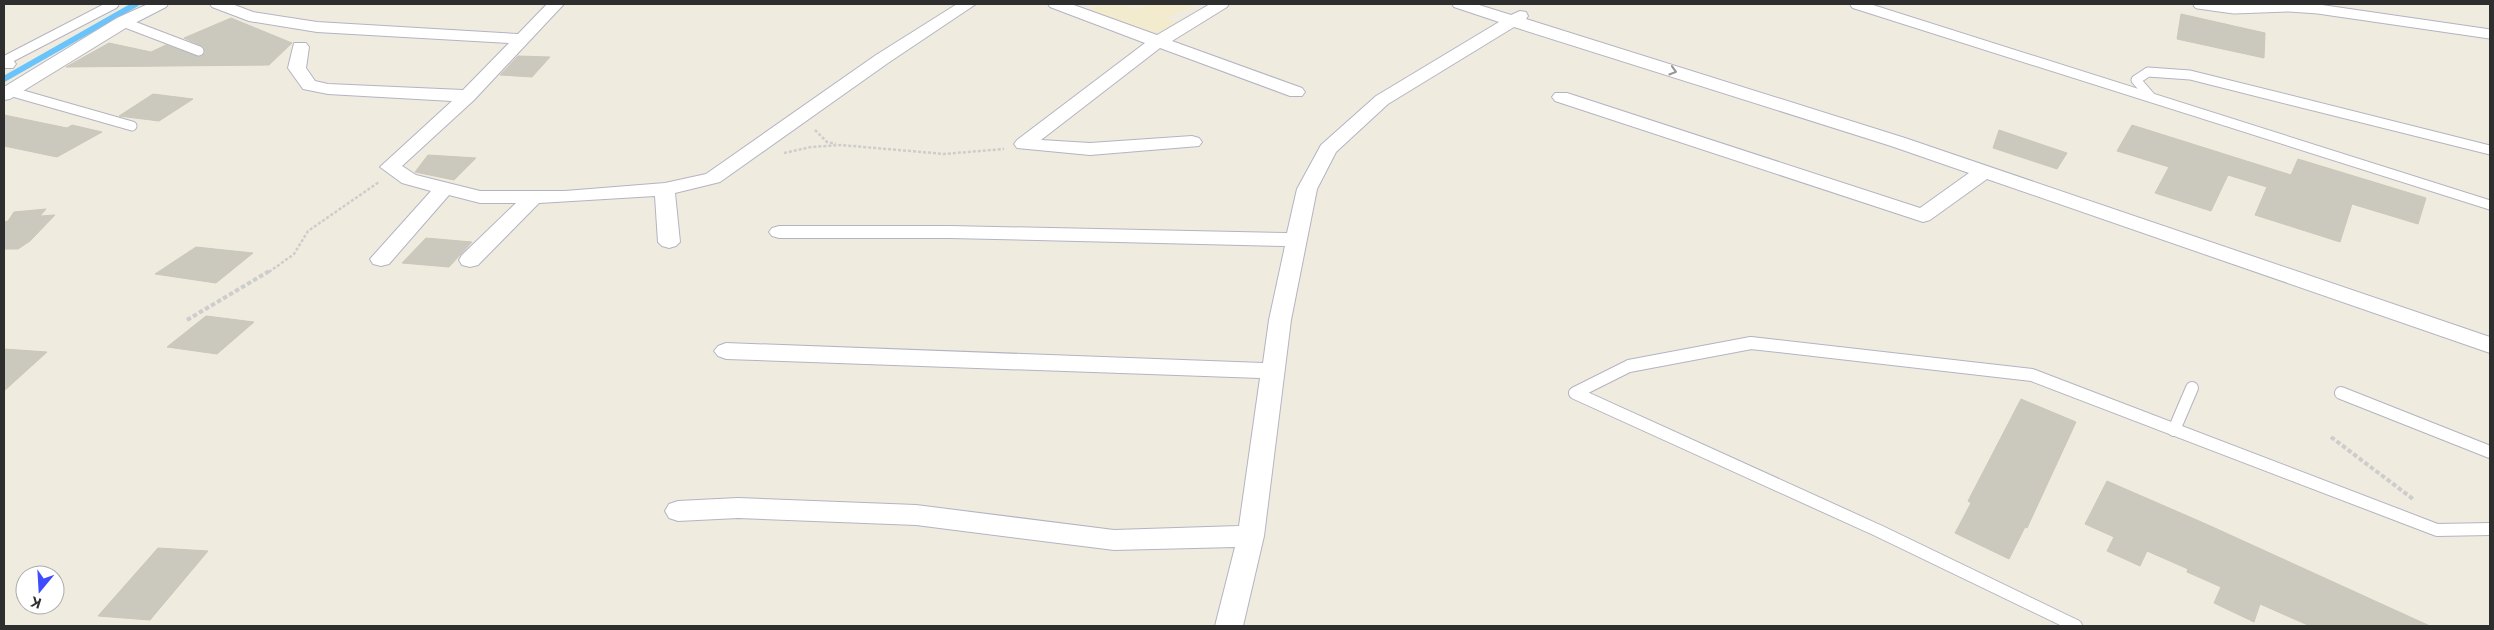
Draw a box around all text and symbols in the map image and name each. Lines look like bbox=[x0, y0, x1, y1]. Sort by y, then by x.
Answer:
one-way arrow bbox=[1668, 65, 1677, 75]
north arrow bbox=[15, 565, 65, 615]
text: K bbox=[28, 593, 43, 612]

